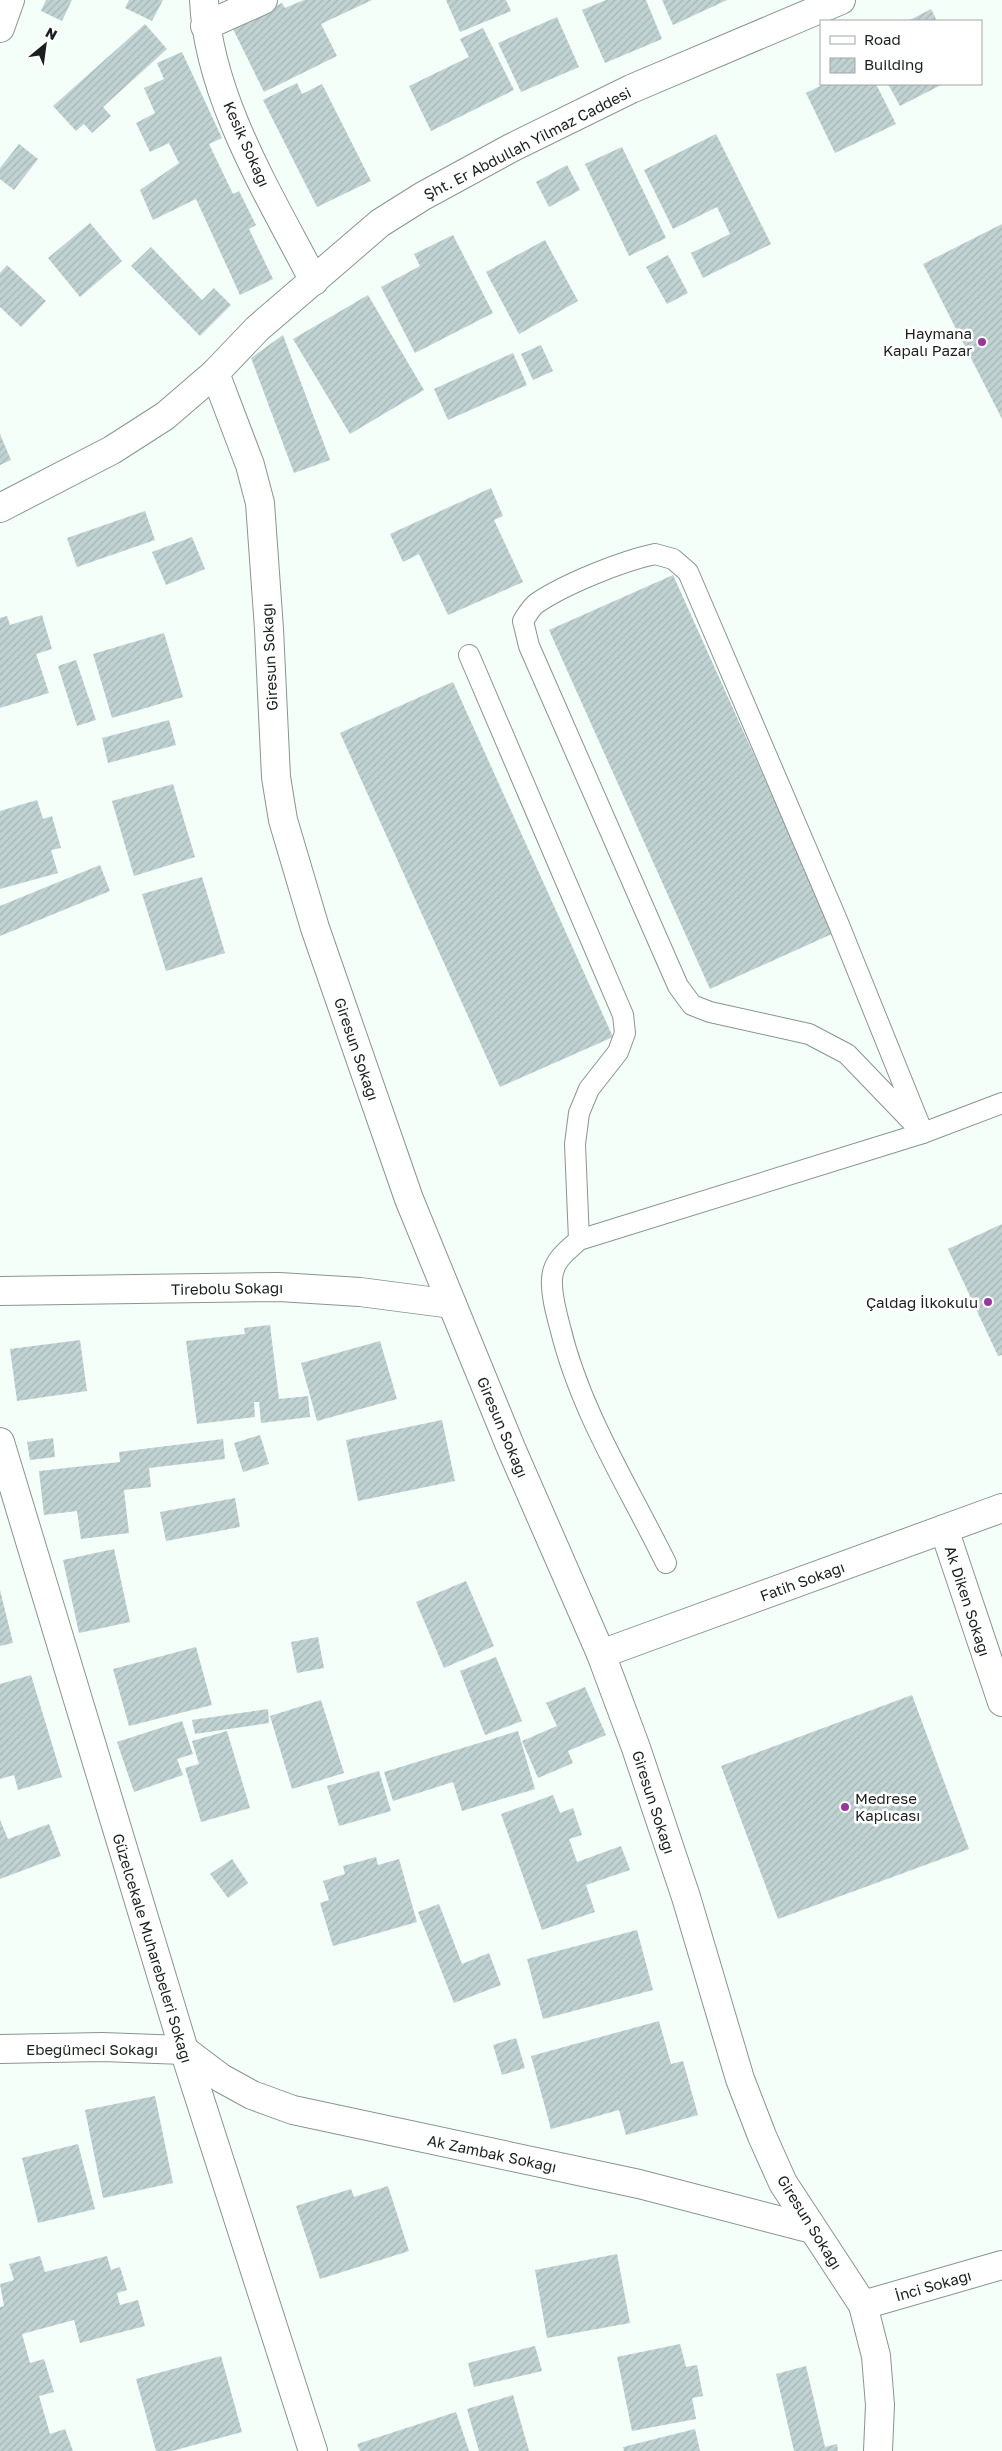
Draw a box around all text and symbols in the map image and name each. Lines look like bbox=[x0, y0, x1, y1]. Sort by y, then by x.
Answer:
north arrow bbox=[20, 20, 70, 70]
legend bbox=[820, 20, 982, 85]
text: N bbox=[43, 23, 60, 43]
text: Road bbox=[864, 30, 901, 48]
text: Building bbox=[864, 55, 924, 73]
street label: Şht. Er Abdullah Yilmaz Caddesi bbox=[420, 83, 634, 203]
street label: Kesik Sokağı bbox=[220, 99, 274, 189]
place label: Haymana Kapalı Pazar bbox=[883, 324, 972, 359]
marker: Haymana Kapalı Pazar bbox=[976, 336, 988, 348]
street label: Giresun Sokağı bbox=[257, 603, 281, 711]
street label: Giresun Sokağı bbox=[331, 995, 383, 1103]
street label: Tirebolu Sokağı bbox=[171, 1278, 283, 1298]
place label: Çaldağ İlkokulu bbox=[866, 1293, 978, 1311]
marker: Çaldağ İlkokulu bbox=[982, 1296, 994, 1308]
street label: Giresun Sokağı bbox=[474, 1374, 532, 1480]
street label: Ak Diken Sokağı bbox=[942, 1543, 994, 1659]
street label: Fatih Sokağı bbox=[757, 1557, 847, 1605]
street label: Giresun Sokağı bbox=[629, 1748, 679, 1856]
place label: Medrese Kaplıcası bbox=[855, 1789, 920, 1824]
marker: Medrese Kaplıcası bbox=[839, 1801, 851, 1813]
street label: Güzelcekale Muharebeleri Sokağı bbox=[109, 1831, 197, 2065]
street label: Ebegümeci Sokağı bbox=[26, 2040, 158, 2058]
street label: Ak Zambak Sokağı bbox=[426, 2131, 558, 2175]
street label: Giresun Sokağı bbox=[774, 2172, 846, 2272]
street label: İnci Sokağı bbox=[893, 2266, 973, 2304]

